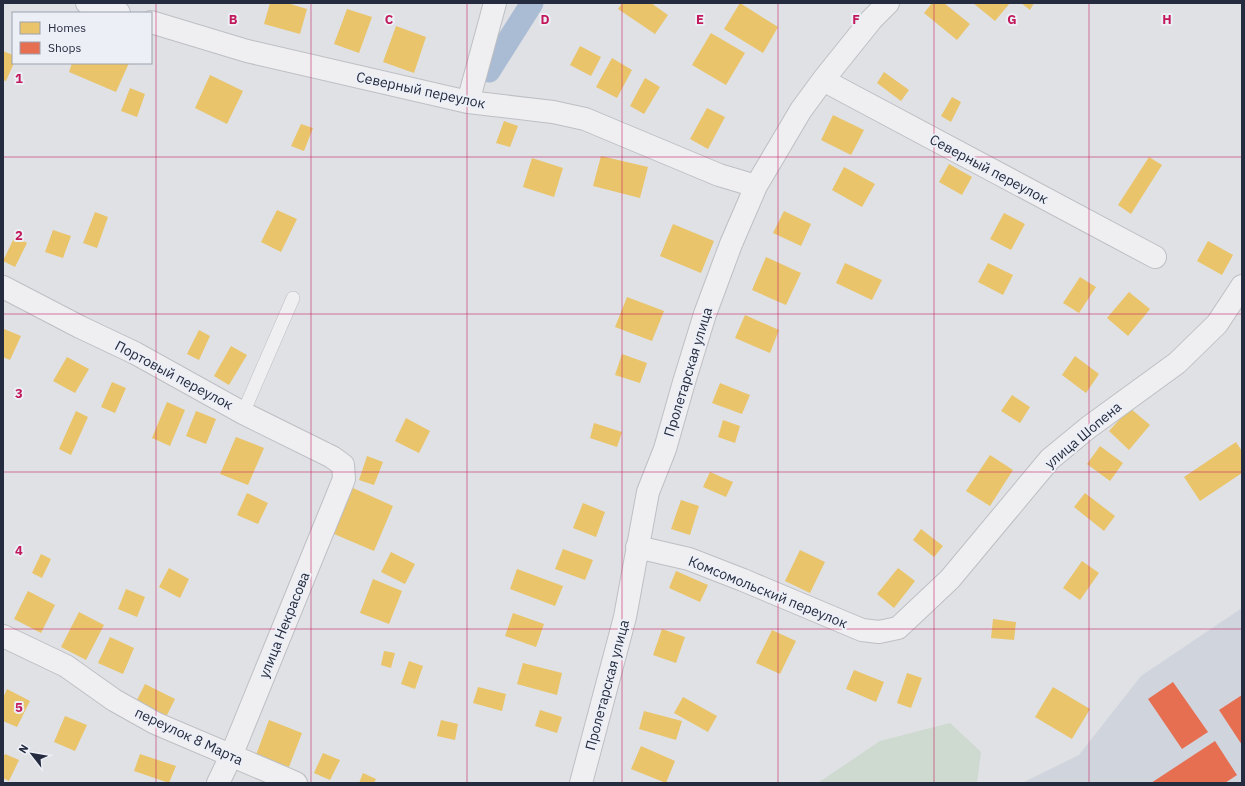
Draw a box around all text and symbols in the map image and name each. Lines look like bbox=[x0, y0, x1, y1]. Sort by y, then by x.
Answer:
text: B bbox=[229, 11, 238, 28]
text: C bbox=[385, 11, 394, 28]
text: D bbox=[540, 11, 550, 28]
text: E bbox=[696, 11, 704, 28]
text: F bbox=[852, 11, 860, 28]
text: G bbox=[1007, 11, 1017, 28]
text: H bbox=[1162, 11, 1172, 28]
legend bbox=[12, 12, 152, 64]
text: Homes bbox=[48, 20, 86, 35]
text: Shops bbox=[48, 40, 81, 55]
street label: Северный переулок bbox=[355, 68, 488, 113]
text: 1 bbox=[15, 70, 23, 87]
street label: Северный переулок bbox=[927, 130, 1052, 208]
text: 2 bbox=[15, 227, 23, 244]
street label: Пролетарская улица bbox=[660, 304, 716, 439]
street label: Портовый переулок bbox=[112, 336, 236, 414]
text: 3 bbox=[15, 385, 23, 402]
street label: улица Шопена bbox=[1041, 397, 1125, 472]
text: 4 bbox=[15, 542, 23, 559]
street label: Комсомольский переулок bbox=[686, 552, 851, 632]
street label: улица Некрасова bbox=[254, 569, 314, 681]
street label: Пролетарская улица bbox=[581, 617, 633, 752]
text: 5 bbox=[15, 699, 23, 716]
street label: переулок 8 Марта bbox=[132, 703, 246, 769]
north arrow bbox=[12, 734, 52, 774]
text: N bbox=[15, 742, 31, 756]

